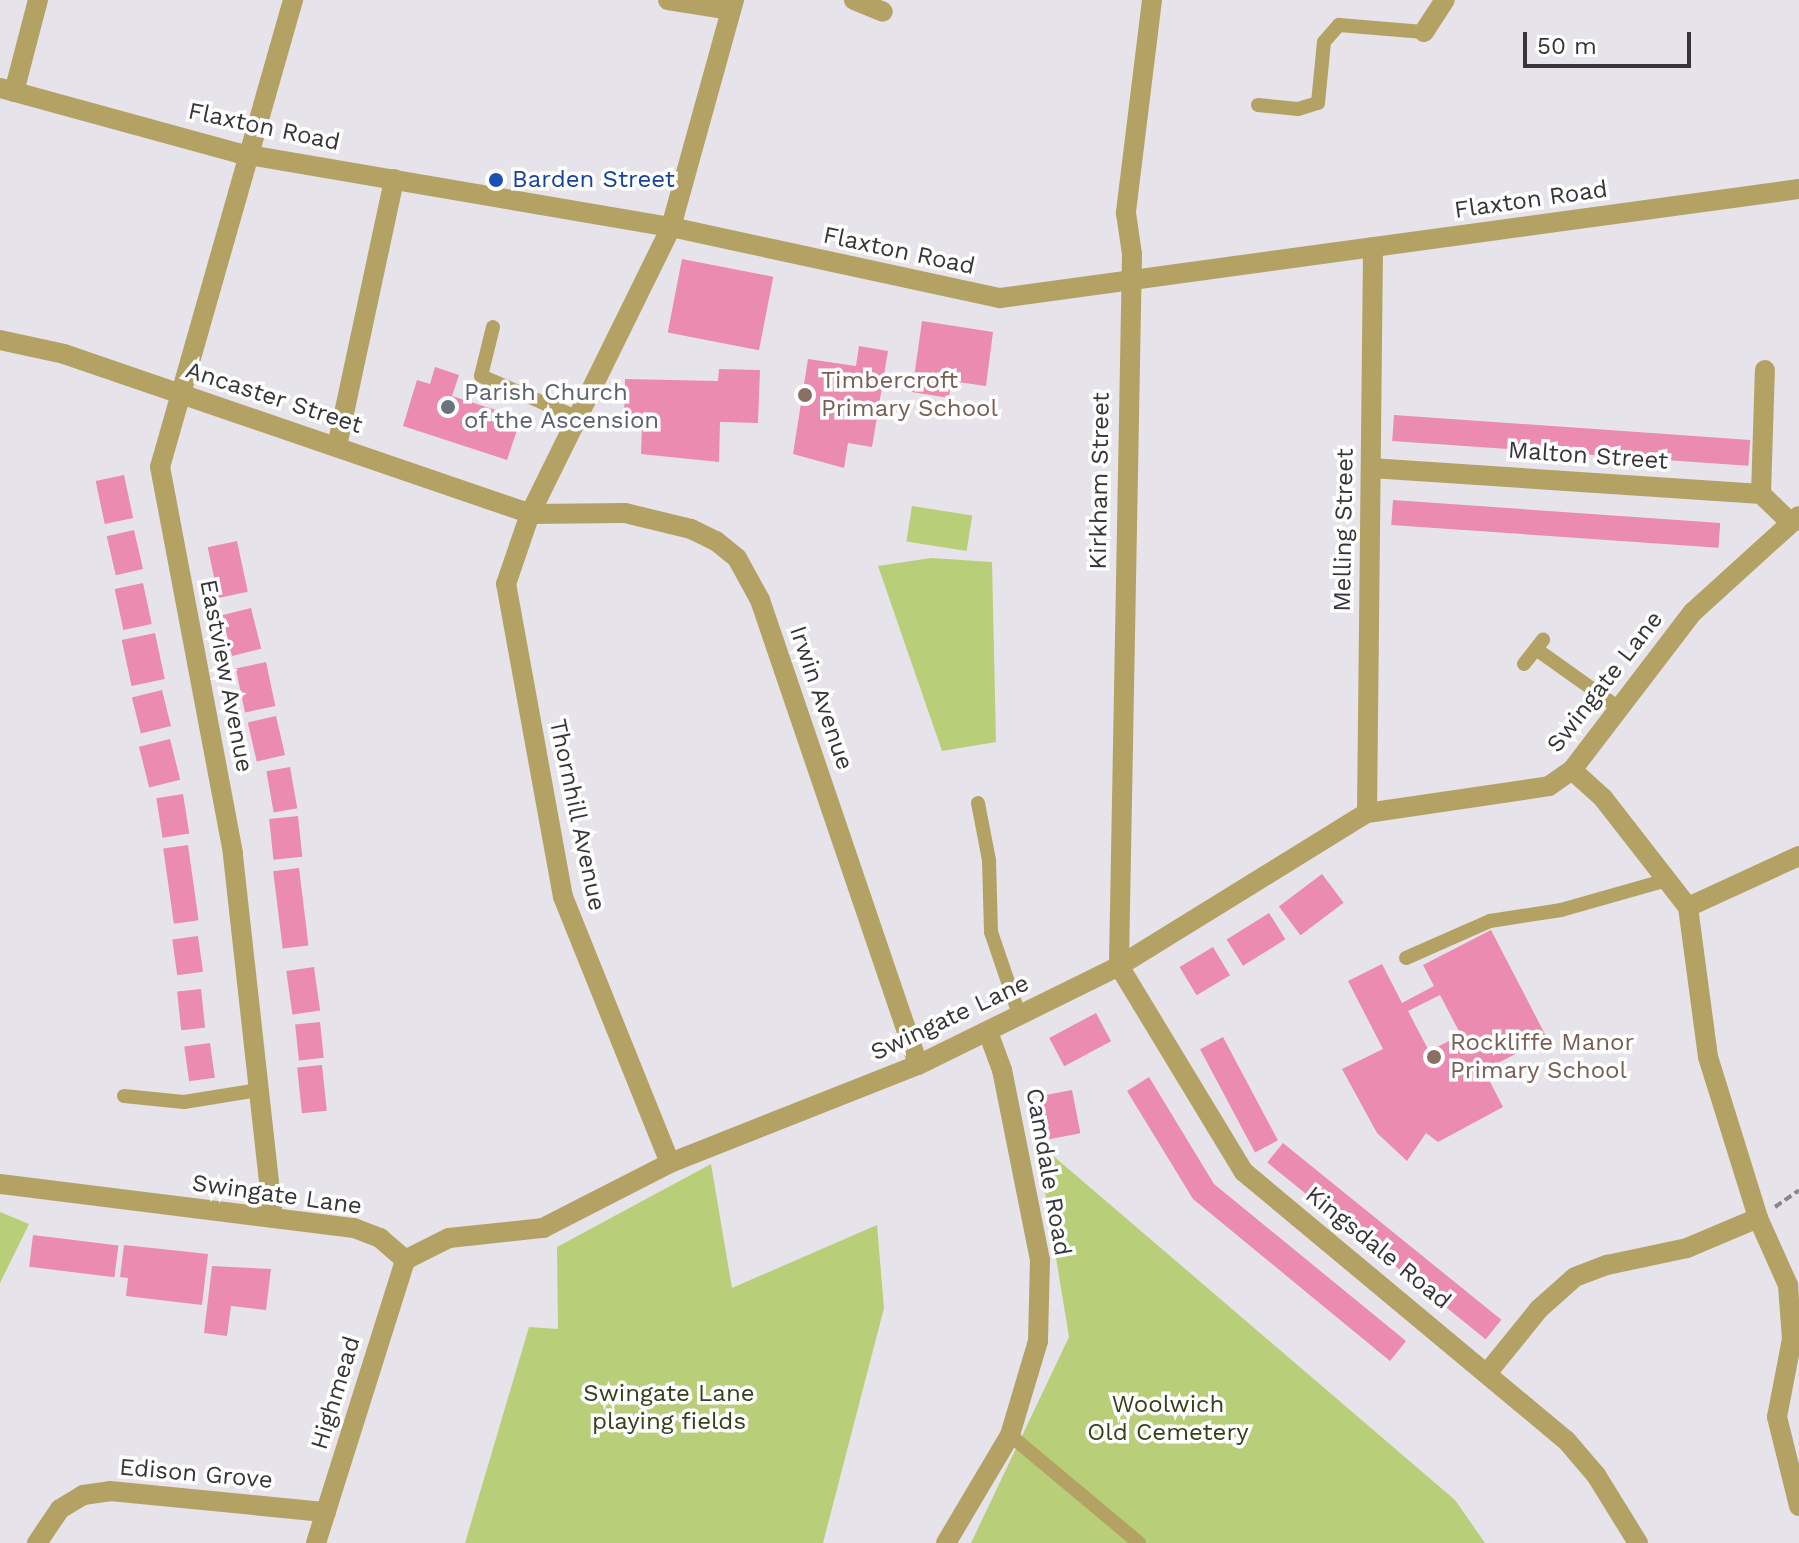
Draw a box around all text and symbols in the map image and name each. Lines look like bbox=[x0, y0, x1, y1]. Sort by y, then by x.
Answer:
scale bar bbox=[1527, 16, 1695, 66]
text: 50 m bbox=[1537, 32, 1597, 60]
street label: Flaxton Road bbox=[185, 97, 343, 157]
place label: Barden Street bbox=[512, 166, 675, 194]
marker: Barden Street bbox=[487, 171, 505, 189]
street label: Flaxton Road bbox=[1453, 175, 1609, 225]
street label: Flaxton Road bbox=[820, 221, 978, 281]
street label: Ancaster Street bbox=[182, 356, 366, 440]
place label: Timbercroft Primary School bbox=[821, 367, 998, 423]
place label: Parish Church of the Ascension bbox=[464, 379, 662, 435]
marker: Timbercroft Primary School bbox=[796, 386, 814, 404]
street label: Kirkham Street bbox=[1084, 392, 1116, 570]
marker: Parish Church of the Ascension bbox=[439, 398, 457, 416]
street label: Malton Street bbox=[1507, 436, 1669, 476]
street label: Melling Street bbox=[1328, 448, 1360, 612]
street label: Eastview Avenue bbox=[193, 576, 259, 776]
street label: Swingate Lane bbox=[1541, 606, 1669, 758]
street label: Irwin Avenue bbox=[783, 622, 859, 774]
street label: Thornhill Avenue bbox=[542, 716, 612, 914]
street label: Swingate Lane bbox=[866, 969, 1034, 1067]
place label: Rockliffe Manor Primary School bbox=[1450, 1029, 1634, 1085]
marker: Rockliffe Manor Primary School bbox=[1425, 1048, 1443, 1066]
street label: Camdale Road bbox=[1019, 1086, 1077, 1258]
street label: Swingate Lane bbox=[190, 1169, 364, 1221]
street label: Kingsdale Road bbox=[1299, 1180, 1457, 1316]
street label: Highmead bbox=[305, 1333, 367, 1453]
park label: Swingate Lane playing fields bbox=[583, 1380, 755, 1436]
park label: Woolwich Old Cemetery bbox=[1087, 1391, 1249, 1447]
street label: Edison Grove bbox=[118, 1453, 274, 1495]

